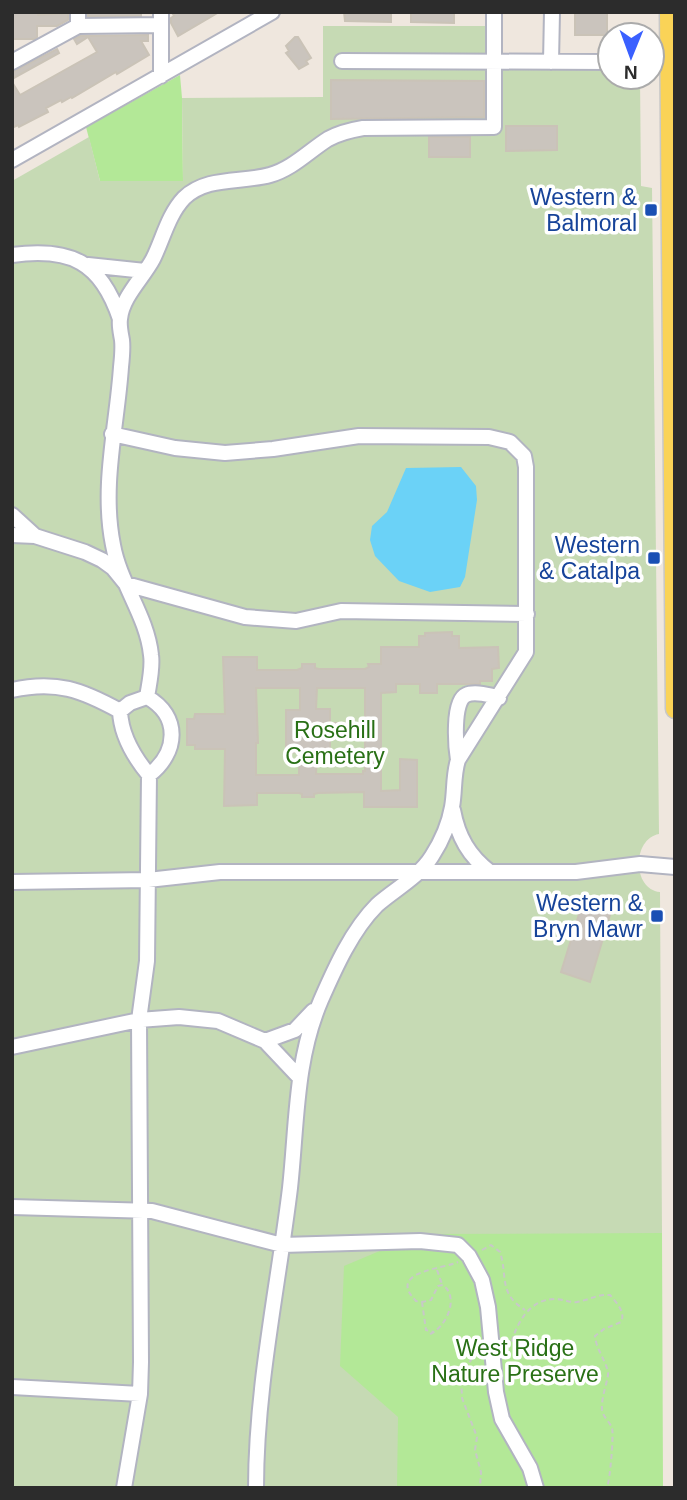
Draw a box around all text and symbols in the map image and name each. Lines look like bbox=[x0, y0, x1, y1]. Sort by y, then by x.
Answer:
north arrow bbox=[596, 21, 666, 91]
text: N bbox=[624, 62, 638, 83]
place label: Western & Balmoral bbox=[530, 184, 637, 236]
marker: Western & Balmoral bbox=[643, 202, 659, 218]
place label: Western & Catalpa bbox=[539, 532, 640, 584]
marker: Western & Catalpa bbox=[646, 550, 662, 566]
park label: Rosehill Cemetery bbox=[285, 717, 385, 769]
place label: Western & Bryn Mawr bbox=[533, 890, 643, 942]
marker: Western & Bryn Mawr bbox=[649, 908, 665, 924]
park label: West Ridge Nature Preserve bbox=[431, 1335, 599, 1387]

